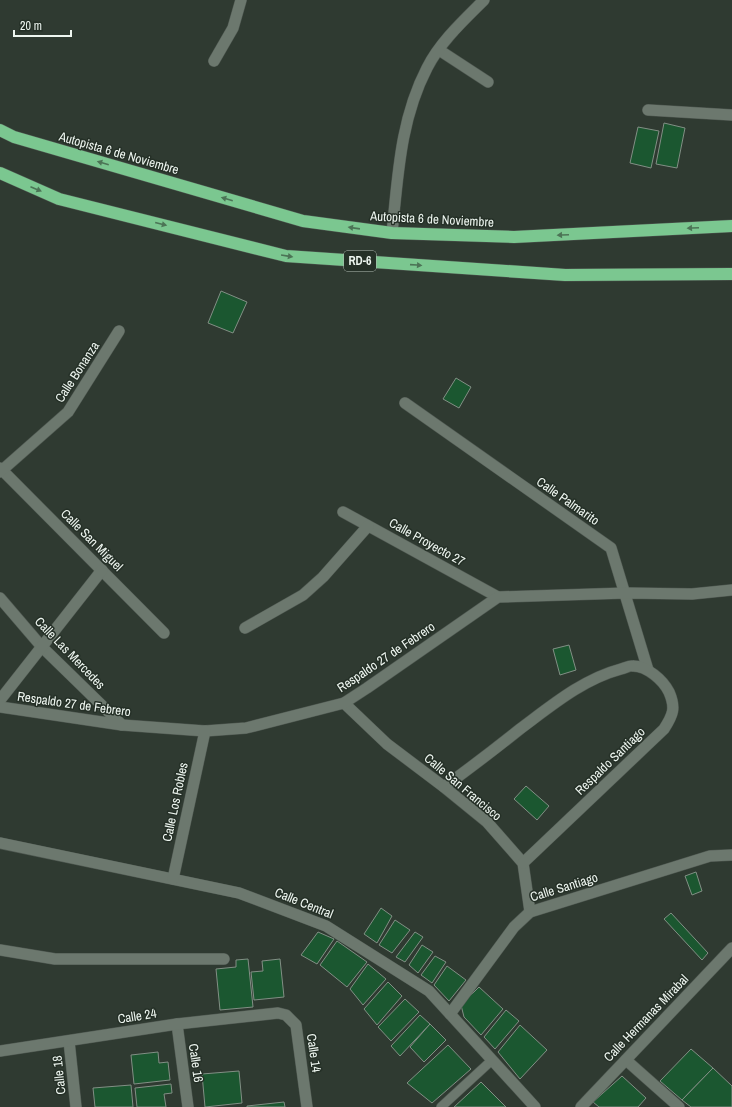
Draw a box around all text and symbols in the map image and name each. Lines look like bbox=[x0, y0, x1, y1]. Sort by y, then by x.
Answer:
scale bar bbox=[14, 12, 71, 38]
text: 20 m bbox=[20, 18, 42, 34]
street label: Autopista 6 de Noviembre bbox=[56, 127, 181, 178]
one-way arrow bbox=[96, 160, 108, 166]
one-way arrow bbox=[30, 186, 42, 192]
one-way arrow bbox=[221, 196, 233, 202]
street label: Autopista 6 de Noviembre bbox=[369, 207, 494, 231]
one-way arrow bbox=[154, 222, 167, 228]
one-way arrow bbox=[687, 224, 699, 231]
one-way arrow bbox=[348, 225, 360, 231]
one-way arrow bbox=[557, 231, 569, 238]
road number: RD-6 bbox=[344, 251, 376, 271]
one-way arrow bbox=[281, 253, 293, 259]
one-way arrow bbox=[410, 262, 422, 269]
street label: Calle Bonanza bbox=[51, 338, 103, 406]
street label: Calle Palmarito bbox=[533, 473, 603, 529]
street label: Calle San Miguel bbox=[57, 505, 127, 575]
street label: Calle Proyecto 27 bbox=[386, 514, 468, 570]
street label: Calle Las Mercedes bbox=[31, 613, 109, 693]
street label: Respaldo 27 de Febrero bbox=[334, 618, 438, 696]
street label: Respaldo 27 de Febrero bbox=[16, 688, 132, 720]
street label: Respaldo Santiago bbox=[571, 723, 649, 799]
street label: Calle San Francisco bbox=[421, 750, 505, 824]
street label: Calle Los Robles bbox=[158, 761, 192, 843]
street label: Calle Santiago bbox=[528, 869, 600, 905]
street label: Calle Central bbox=[272, 884, 336, 922]
street label: Calle Hermanas Mirabal bbox=[600, 971, 692, 1065]
street label: Calle 24 bbox=[116, 1005, 158, 1027]
street label: Calle 14 bbox=[303, 1032, 325, 1074]
street label: Calle 16 bbox=[185, 1042, 207, 1084]
street label: Calle 18 bbox=[48, 1055, 69, 1095]

